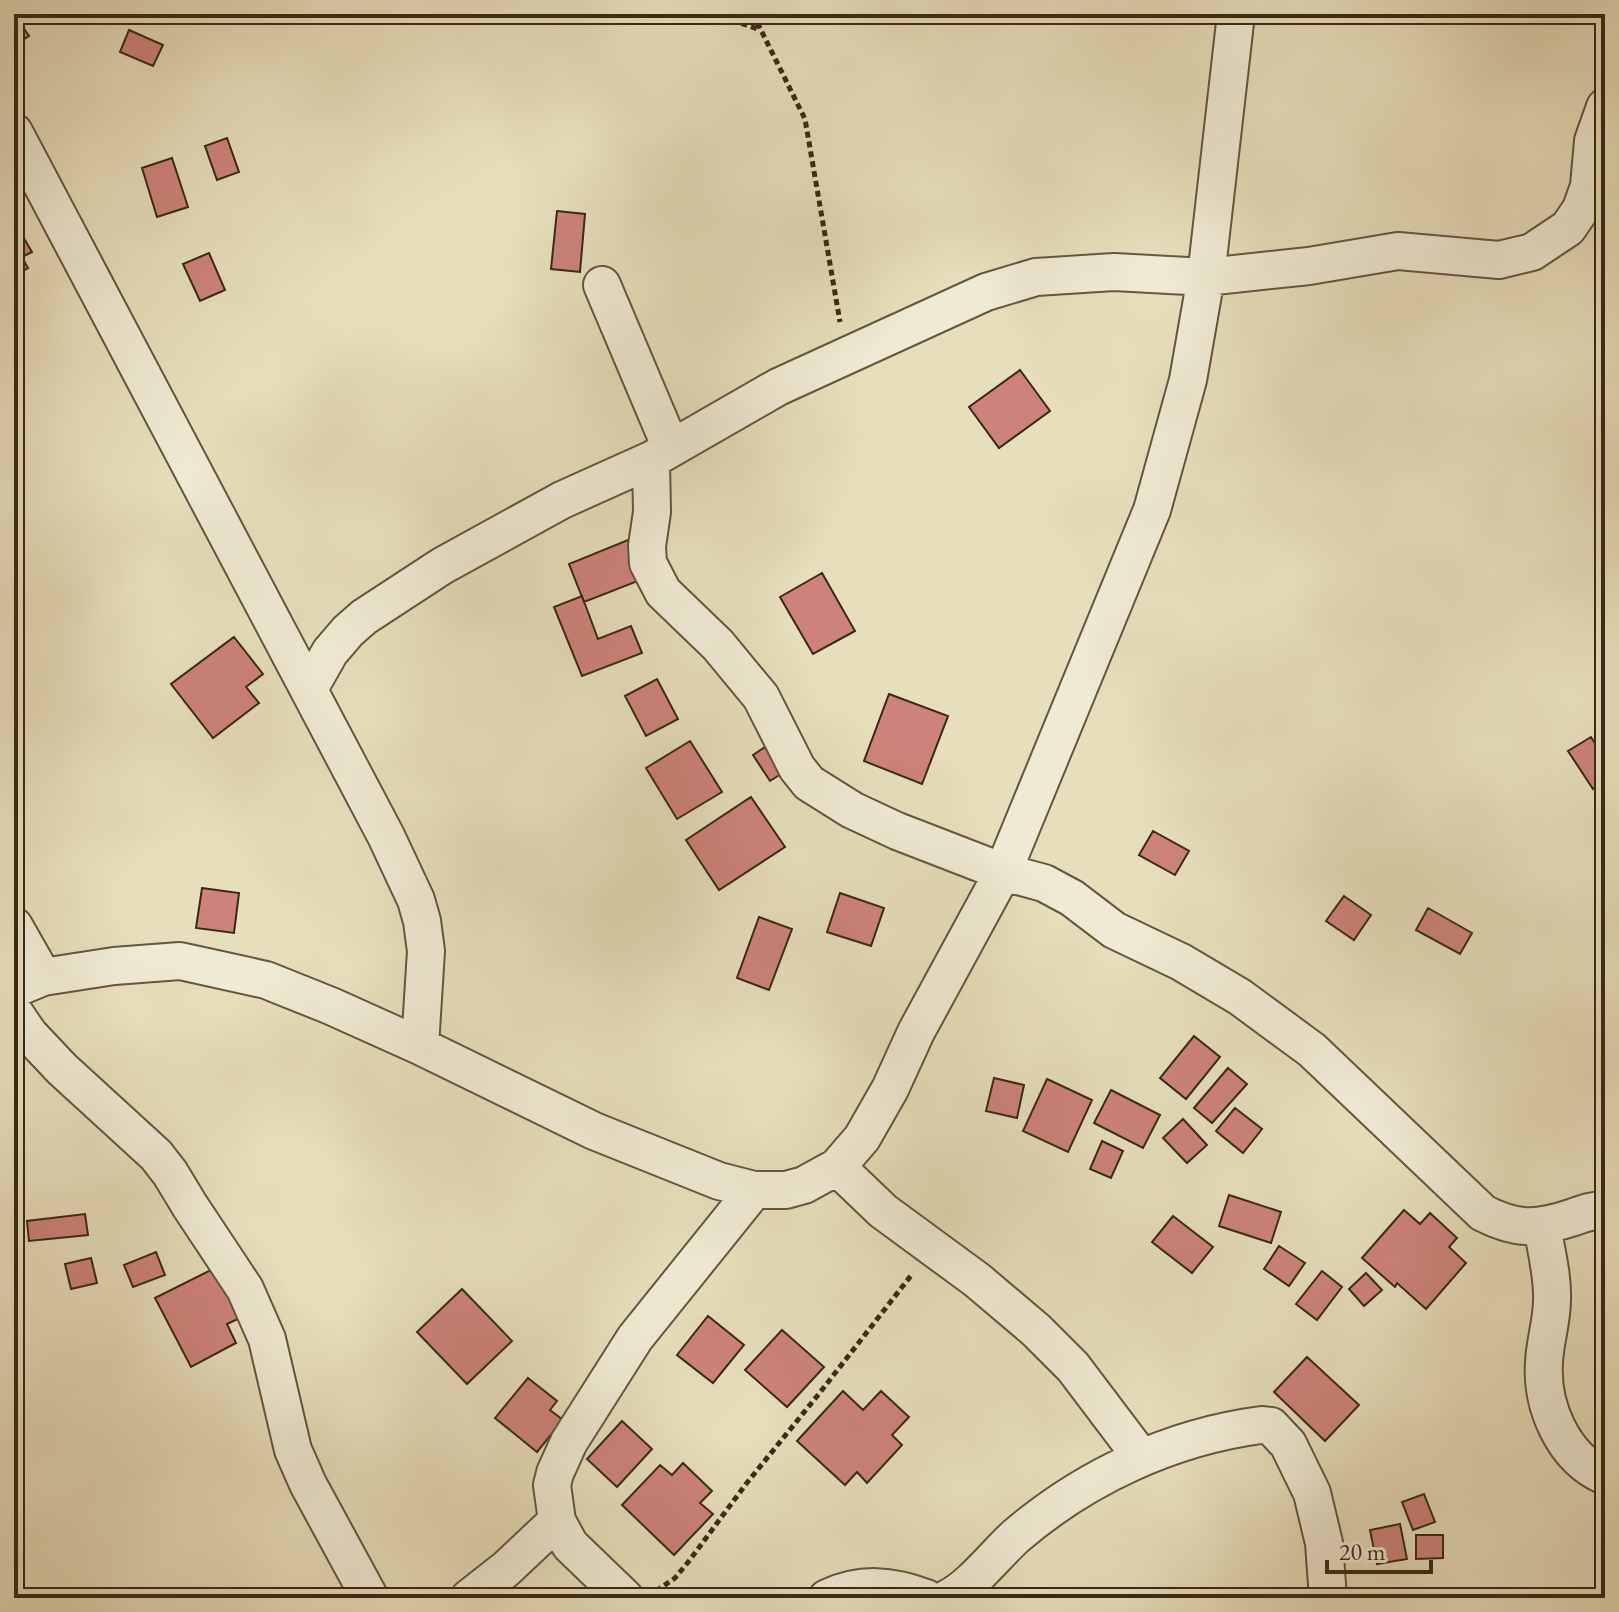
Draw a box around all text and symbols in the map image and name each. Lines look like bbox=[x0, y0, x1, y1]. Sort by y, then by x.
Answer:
scale bar bbox=[1327, 1524, 1431, 1574]
text: 20 m bbox=[1339, 1536, 1386, 1567]

